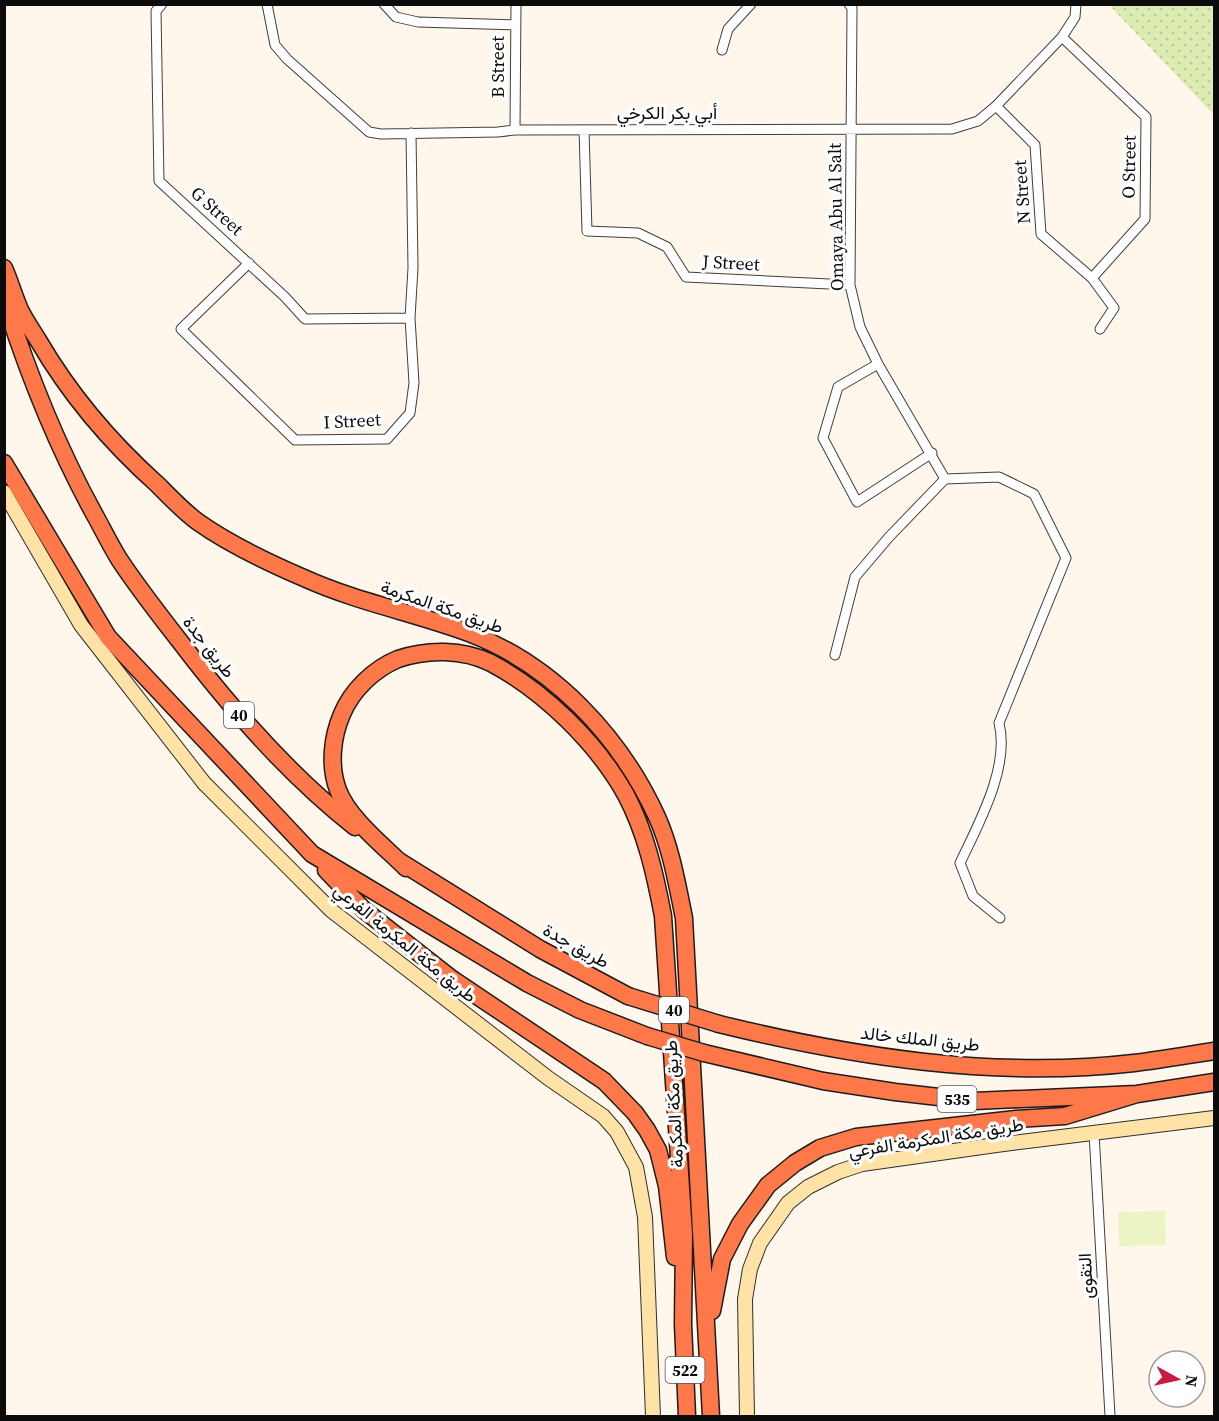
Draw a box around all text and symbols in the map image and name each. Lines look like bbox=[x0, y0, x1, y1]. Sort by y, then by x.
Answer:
street label: B Street bbox=[485, 36, 510, 98]
street label: أبي بكر الكرخي bbox=[617, 100, 717, 128]
street label: O Street bbox=[1115, 135, 1142, 199]
street label: Omaya Abu Al Salt bbox=[822, 143, 849, 291]
street label: N Street bbox=[1007, 159, 1036, 225]
street label: G Street bbox=[186, 180, 249, 241]
street label: J Street bbox=[701, 248, 761, 276]
street label: I Street bbox=[323, 407, 381, 434]
street label: طريق مكة المكرمة bbox=[378, 574, 507, 639]
street label: طريق جدة bbox=[177, 610, 242, 683]
road number: 40 bbox=[224, 702, 254, 728]
street label: طريق مكة المكرمة الفرعي bbox=[327, 877, 482, 1010]
street label: طريق جدة bbox=[539, 917, 614, 974]
road number: 40 bbox=[659, 997, 689, 1023]
street label: طريق الملك خالد bbox=[859, 1020, 981, 1057]
street label: طريق مكة المكرمة bbox=[658, 1039, 689, 1169]
road number: 535 bbox=[938, 1086, 976, 1112]
street label: طريق مكة المكرمة الفرعي bbox=[846, 1111, 1026, 1167]
street label: التقوى bbox=[1072, 1252, 1099, 1300]
north arrow bbox=[1147, 1349, 1207, 1409]
road number: 522 bbox=[666, 1357, 704, 1383]
text: N bbox=[1180, 1374, 1204, 1389]

